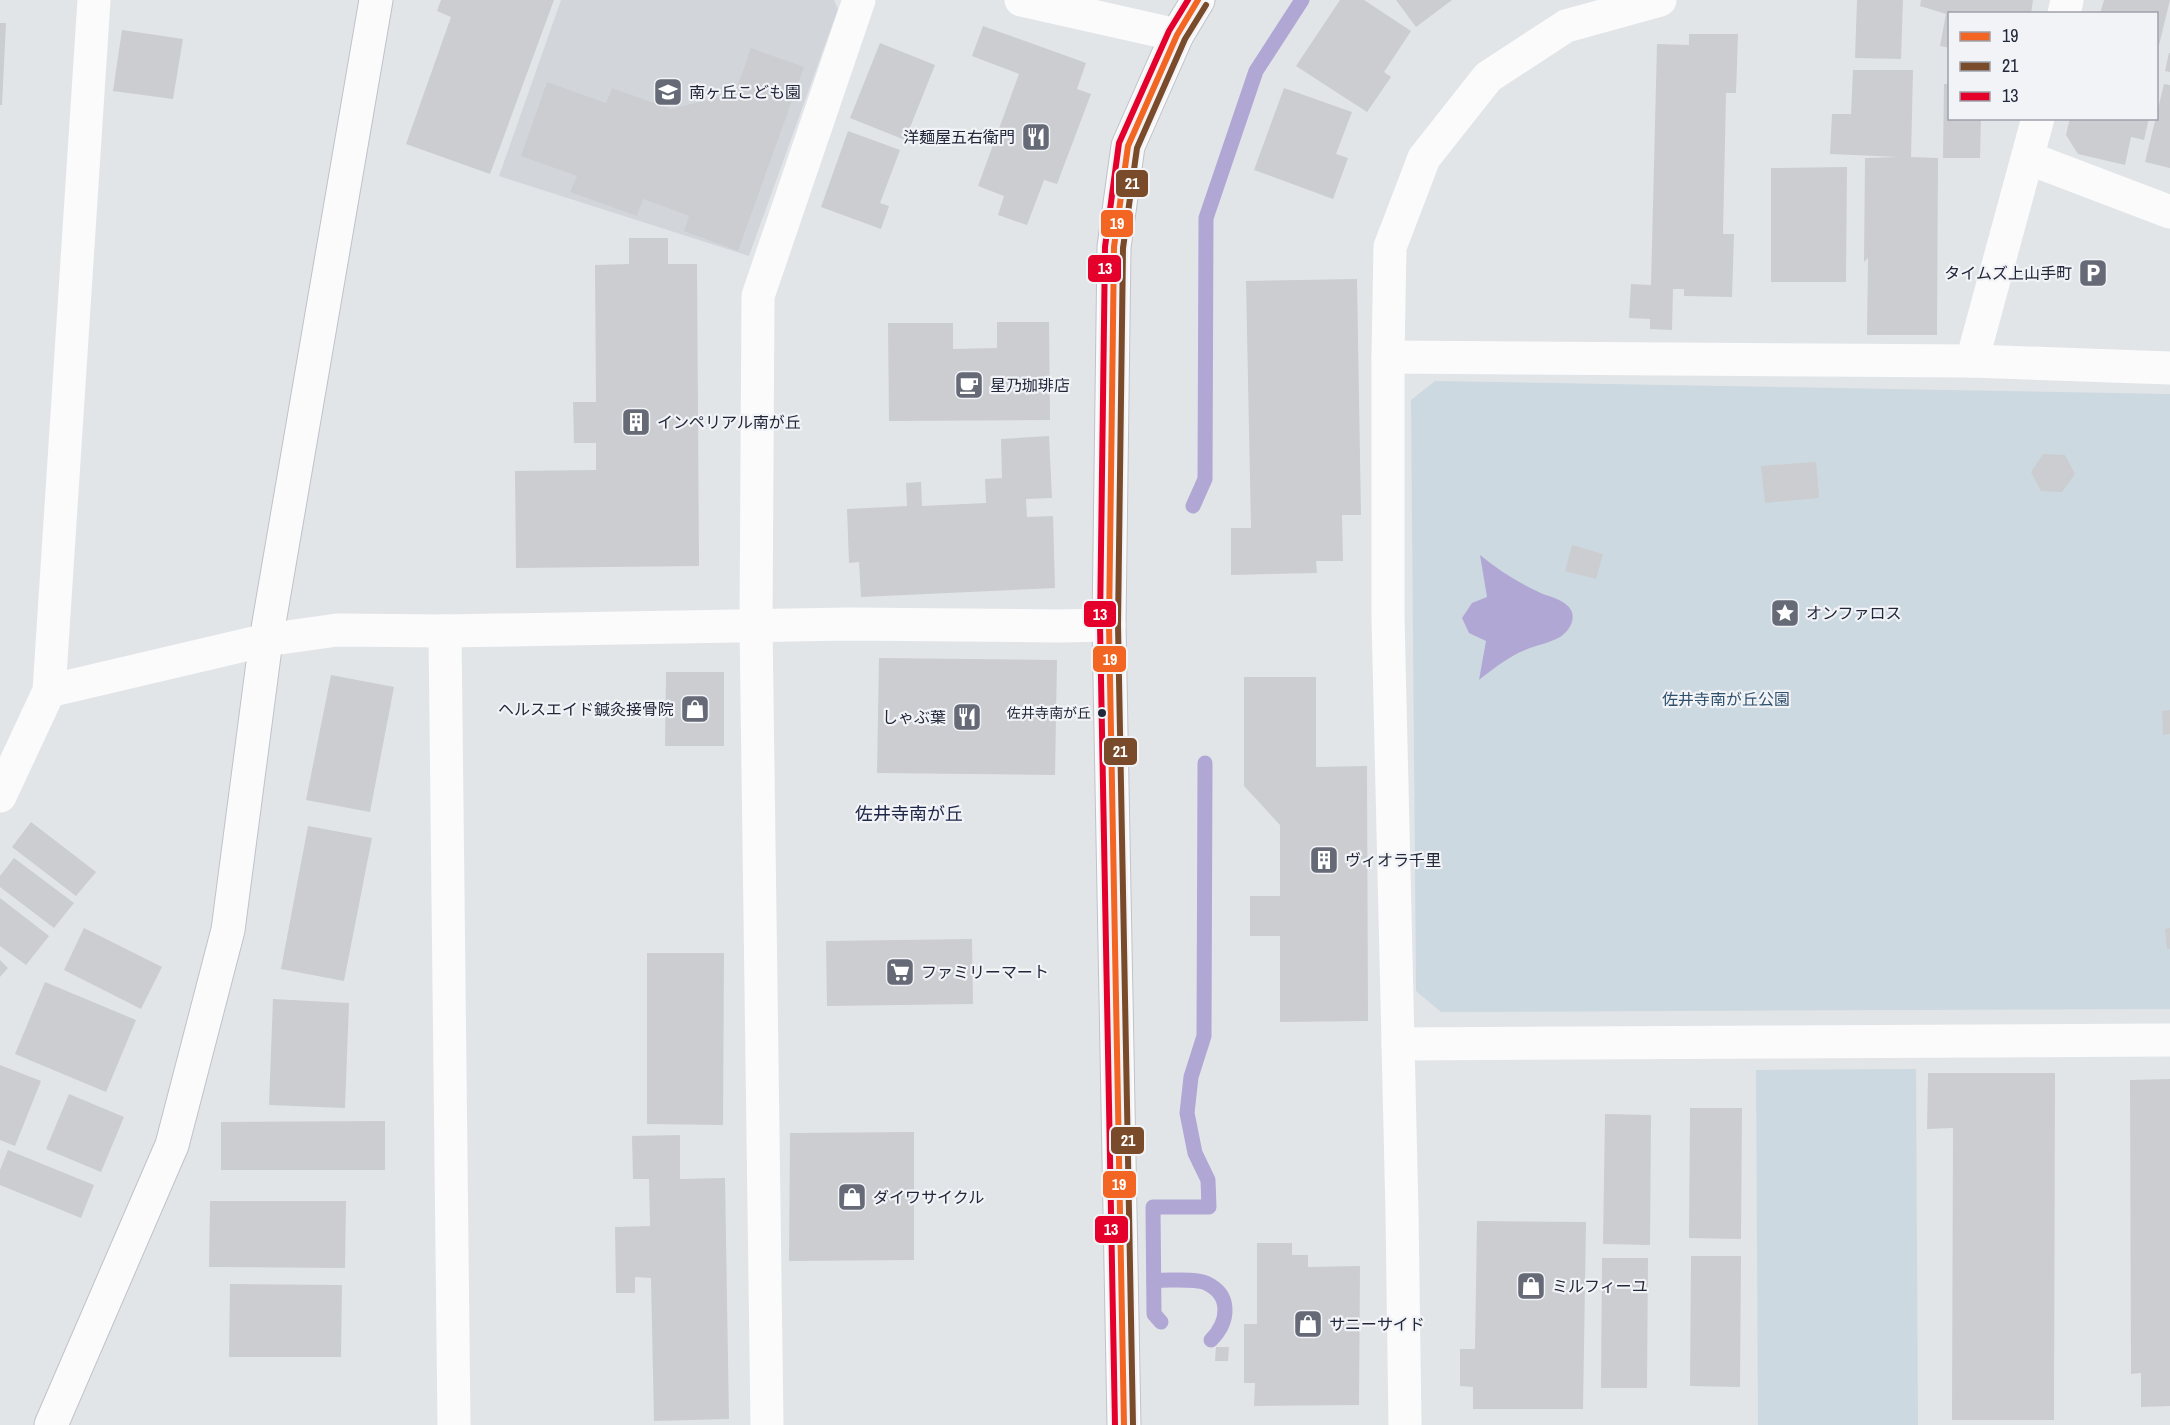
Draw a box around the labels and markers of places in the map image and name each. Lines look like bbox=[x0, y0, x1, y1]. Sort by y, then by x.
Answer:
school or university icon: 南ヶ丘こども園 bbox=[652, 76, 684, 108]
place label: 南ヶ丘こども園 bbox=[689, 81, 801, 103]
restaurant icon: 洋麺屋五右衛門 bbox=[1020, 121, 1052, 153]
place label: 洋麺屋五右衛門 bbox=[903, 126, 1015, 148]
parking icon: タイムズ上山手町 bbox=[2077, 257, 2109, 289]
place label: タイムズ上山手町 bbox=[1944, 262, 2072, 284]
cafe icon: 星乃珈琲店 bbox=[953, 369, 985, 401]
place label: 星乃珈琲店 bbox=[990, 374, 1070, 396]
building icon: インペリアル南が丘 bbox=[620, 406, 652, 438]
place label: インペリアル南が丘 bbox=[657, 411, 801, 433]
place icon: オンファロス bbox=[1769, 597, 1801, 629]
place label: オンファロス bbox=[1806, 602, 1902, 624]
shop icon: ヘルスエイド鍼灸接骨院 bbox=[679, 693, 711, 725]
place label: ヘルスエイド鍼灸接骨院 bbox=[498, 698, 674, 720]
restaurant icon: しゃぶ葉 bbox=[951, 701, 983, 733]
place label: 佐井寺南が丘 bbox=[1007, 704, 1091, 722]
place label: しゃぶ葉 bbox=[882, 706, 946, 728]
marker: 佐井寺南が丘 bbox=[1096, 707, 1108, 719]
building icon: ヴィオラ千里 bbox=[1308, 844, 1340, 876]
place label: ヴィオラ千里 bbox=[1345, 849, 1441, 871]
supermarket icon: ファミリーマート bbox=[884, 956, 916, 988]
place label: ファミリーマート bbox=[921, 961, 1049, 983]
shop icon: ダイワサイクル bbox=[836, 1181, 868, 1213]
place label: ダイワサイクル bbox=[873, 1186, 984, 1208]
shop icon: ミルフィーユ bbox=[1515, 1270, 1547, 1302]
place label: ミルフィーユ bbox=[1552, 1275, 1648, 1297]
shop icon: サニーサイド bbox=[1292, 1308, 1324, 1340]
place label: サニーサイド bbox=[1329, 1313, 1425, 1335]

